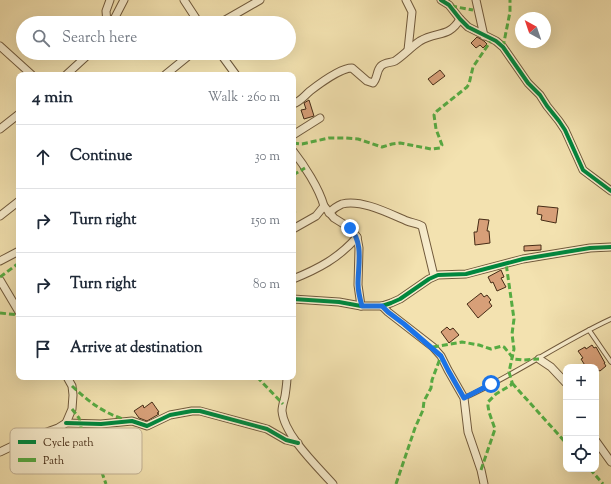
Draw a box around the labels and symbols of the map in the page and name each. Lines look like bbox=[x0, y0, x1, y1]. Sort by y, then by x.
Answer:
north arrow bbox=[515, 12, 551, 48]
route end bbox=[341, 219, 359, 237]
route start bbox=[482, 375, 500, 393]
legend bbox=[10, 428, 142, 474]
text: Cycle path bbox=[43, 435, 94, 451]
text: Path bbox=[43, 453, 65, 469]

